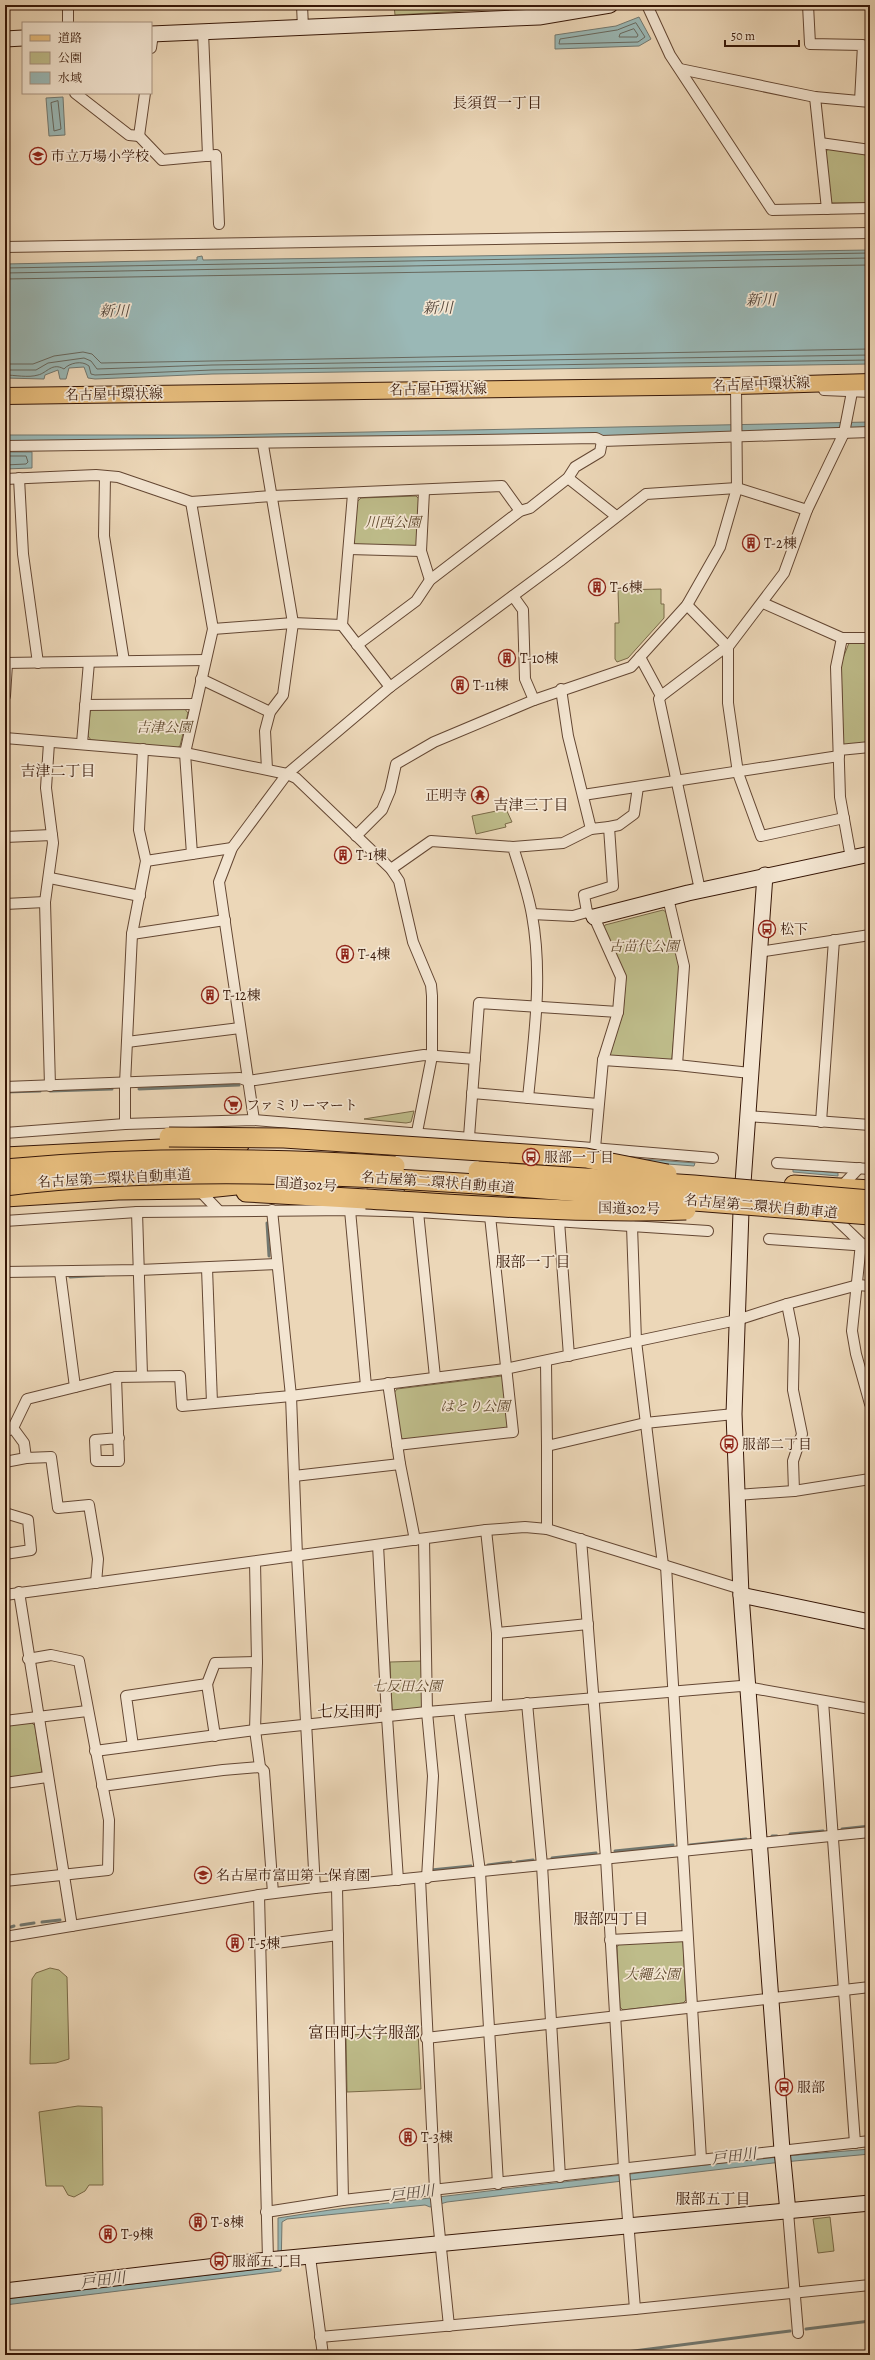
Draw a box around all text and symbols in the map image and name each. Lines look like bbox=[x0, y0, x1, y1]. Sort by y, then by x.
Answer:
legend bbox=[22, 22, 152, 94]
scale bar bbox=[725, 22, 799, 48]
text: 50 m bbox=[731, 28, 755, 44]
text: 道路 bbox=[58, 30, 82, 46]
text: 公園 bbox=[58, 50, 82, 66]
text: 水域 bbox=[58, 70, 82, 86]
district label: 長須賀一丁目 bbox=[452, 93, 542, 113]
school or university icon: 市立万場小学校 bbox=[28, 146, 48, 166]
place label: 市立万場小学校 bbox=[51, 147, 149, 166]
water label: 新川 bbox=[746, 290, 778, 310]
water label: 新川 bbox=[423, 298, 455, 318]
water label: 新川 bbox=[99, 301, 131, 321]
street label: 名古屋中環状線 bbox=[712, 373, 810, 396]
street label: 名古屋中環状線 bbox=[389, 379, 487, 400]
street label: 名古屋中環状線 bbox=[65, 384, 163, 405]
park label: 川西公園 bbox=[365, 513, 423, 532]
building icon: T-2棟 bbox=[741, 533, 761, 553]
place label: T-2棟 bbox=[764, 534, 797, 553]
building icon: T-6棟 bbox=[587, 577, 607, 597]
place label: T-6棟 bbox=[610, 578, 642, 597]
building icon: T-10棟 bbox=[497, 648, 517, 668]
place label: T-10棟 bbox=[520, 649, 558, 668]
building icon: T-11棟 bbox=[450, 675, 470, 695]
place label: T-11棟 bbox=[473, 676, 509, 695]
park label: 吉津公園 bbox=[136, 718, 194, 737]
district label: 吉津二丁目 bbox=[20, 761, 96, 781]
temple icon: 正明寺 bbox=[470, 785, 490, 805]
place label: 正明寺 bbox=[425, 786, 467, 805]
district label: 吉津三丁目 bbox=[493, 795, 569, 815]
building icon: T-1棟 bbox=[333, 845, 353, 865]
place label: T-1棟 bbox=[356, 846, 387, 865]
bus stop icon: 松下 bbox=[757, 919, 777, 939]
place label: 松下 bbox=[780, 920, 808, 939]
park label: 古苗代公園 bbox=[609, 937, 681, 956]
building icon: T-4棟 bbox=[335, 944, 355, 964]
place label: T-4棟 bbox=[358, 945, 390, 964]
building icon: T-12棟 bbox=[200, 985, 220, 1005]
place label: T-12棟 bbox=[223, 986, 260, 1005]
supermarket icon: ファミリーマート bbox=[223, 1095, 243, 1115]
place label: ファミリーマート bbox=[246, 1096, 358, 1115]
bus stop icon: 服部一丁目 bbox=[521, 1147, 541, 1167]
place label: 服部一丁目 bbox=[544, 1148, 614, 1167]
street label: 名古屋第二環状自動車道 bbox=[37, 1165, 191, 1192]
street label: 名古屋第二環状自動車道 bbox=[360, 1168, 515, 1197]
street label: 国道302号 bbox=[275, 1173, 337, 1196]
street label: 名古屋第二環状自動車道 bbox=[683, 1190, 838, 1223]
street label: 国道302号 bbox=[598, 1198, 660, 1219]
district label: 服部一丁目 bbox=[495, 1252, 571, 1272]
park label: はとり公園 bbox=[440, 1397, 512, 1416]
bus stop icon: 服部二丁目 bbox=[719, 1434, 739, 1454]
place label: 服部二丁目 bbox=[742, 1435, 812, 1454]
park label: 七反田公園 bbox=[372, 1677, 444, 1696]
district label: 七反田町 bbox=[317, 1701, 381, 1723]
school or university icon: 名古屋市富田第一保育園 bbox=[193, 1865, 213, 1885]
place label: 名古屋市富田第一保育園 bbox=[216, 1866, 370, 1885]
district label: 服部四丁目 bbox=[573, 1909, 649, 1929]
building icon: T-5棟 bbox=[225, 1933, 245, 1953]
place label: T-5棟 bbox=[248, 1934, 280, 1953]
park label: 大繩公園 bbox=[624, 1965, 682, 1984]
district label: 富田町大字服部 bbox=[308, 2022, 420, 2044]
bus stop icon: 服部 bbox=[774, 2077, 794, 2097]
place label: 服部 bbox=[797, 2078, 825, 2097]
building icon: T-3棟 bbox=[398, 2127, 418, 2147]
place label: T-3棟 bbox=[421, 2128, 453, 2147]
water label: 戸田川 bbox=[710, 2143, 760, 2169]
water label: 戸田川 bbox=[388, 2180, 438, 2206]
district label: 服部五丁目 bbox=[675, 2189, 751, 2209]
building icon: T-8棟 bbox=[188, 2212, 208, 2232]
place label: T-8棟 bbox=[211, 2213, 244, 2232]
building icon: T-9棟 bbox=[98, 2224, 118, 2244]
place label: T-9棟 bbox=[121, 2225, 153, 2244]
bus stop icon: 服部五丁目 bbox=[209, 2251, 229, 2271]
place label: 服部五丁目 bbox=[232, 2252, 302, 2271]
water label: 戸田川 bbox=[79, 2267, 129, 2293]

